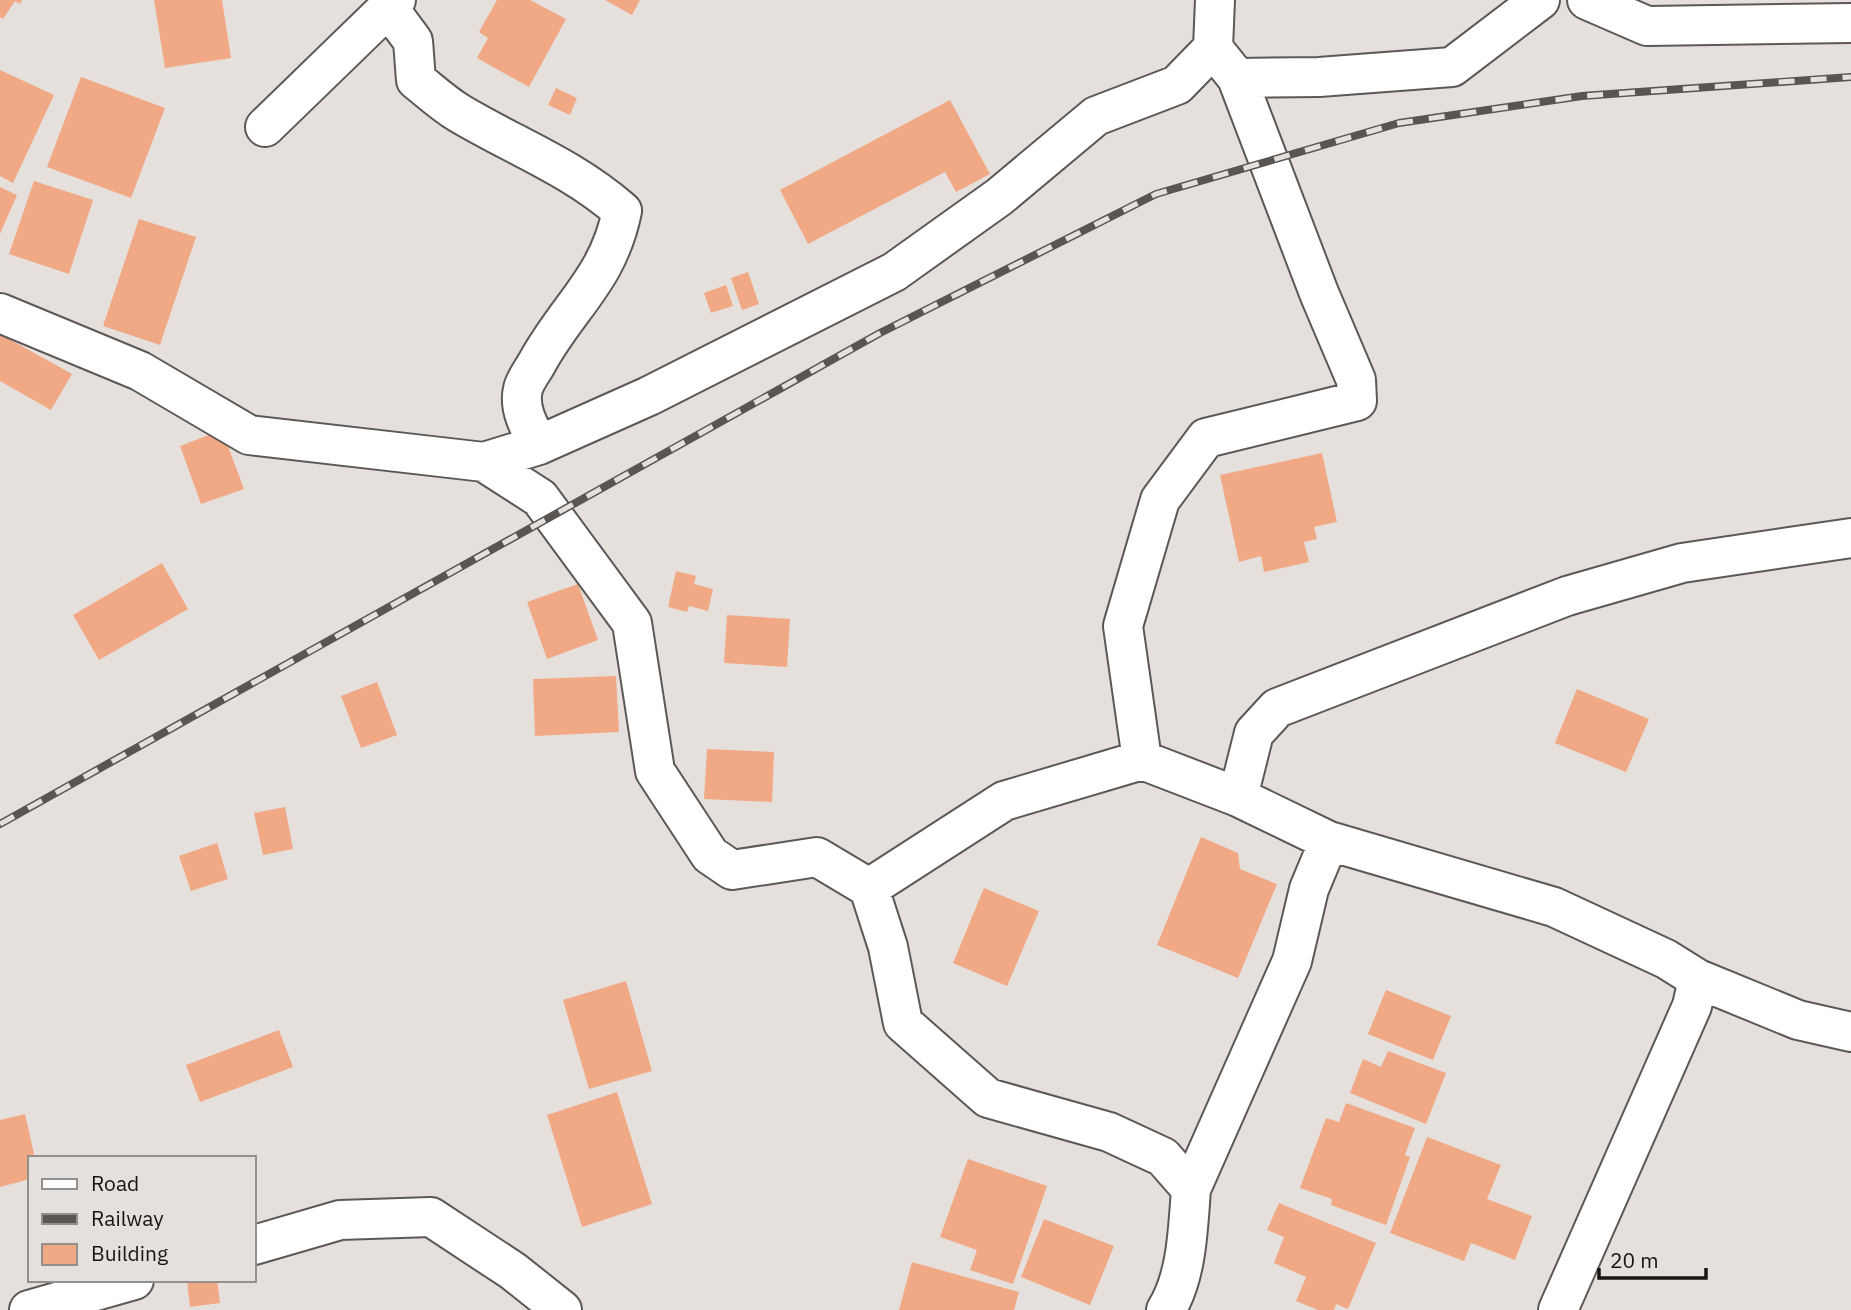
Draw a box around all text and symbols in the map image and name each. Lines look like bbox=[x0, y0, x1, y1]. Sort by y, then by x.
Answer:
legend bbox=[28, 1156, 256, 1282]
text: Road bbox=[91, 1169, 139, 1197]
text: Railway bbox=[91, 1204, 164, 1232]
scale bar bbox=[1599, 1236, 1706, 1280]
text: Building bbox=[91, 1239, 168, 1267]
text: 20 m bbox=[1610, 1246, 1659, 1274]

